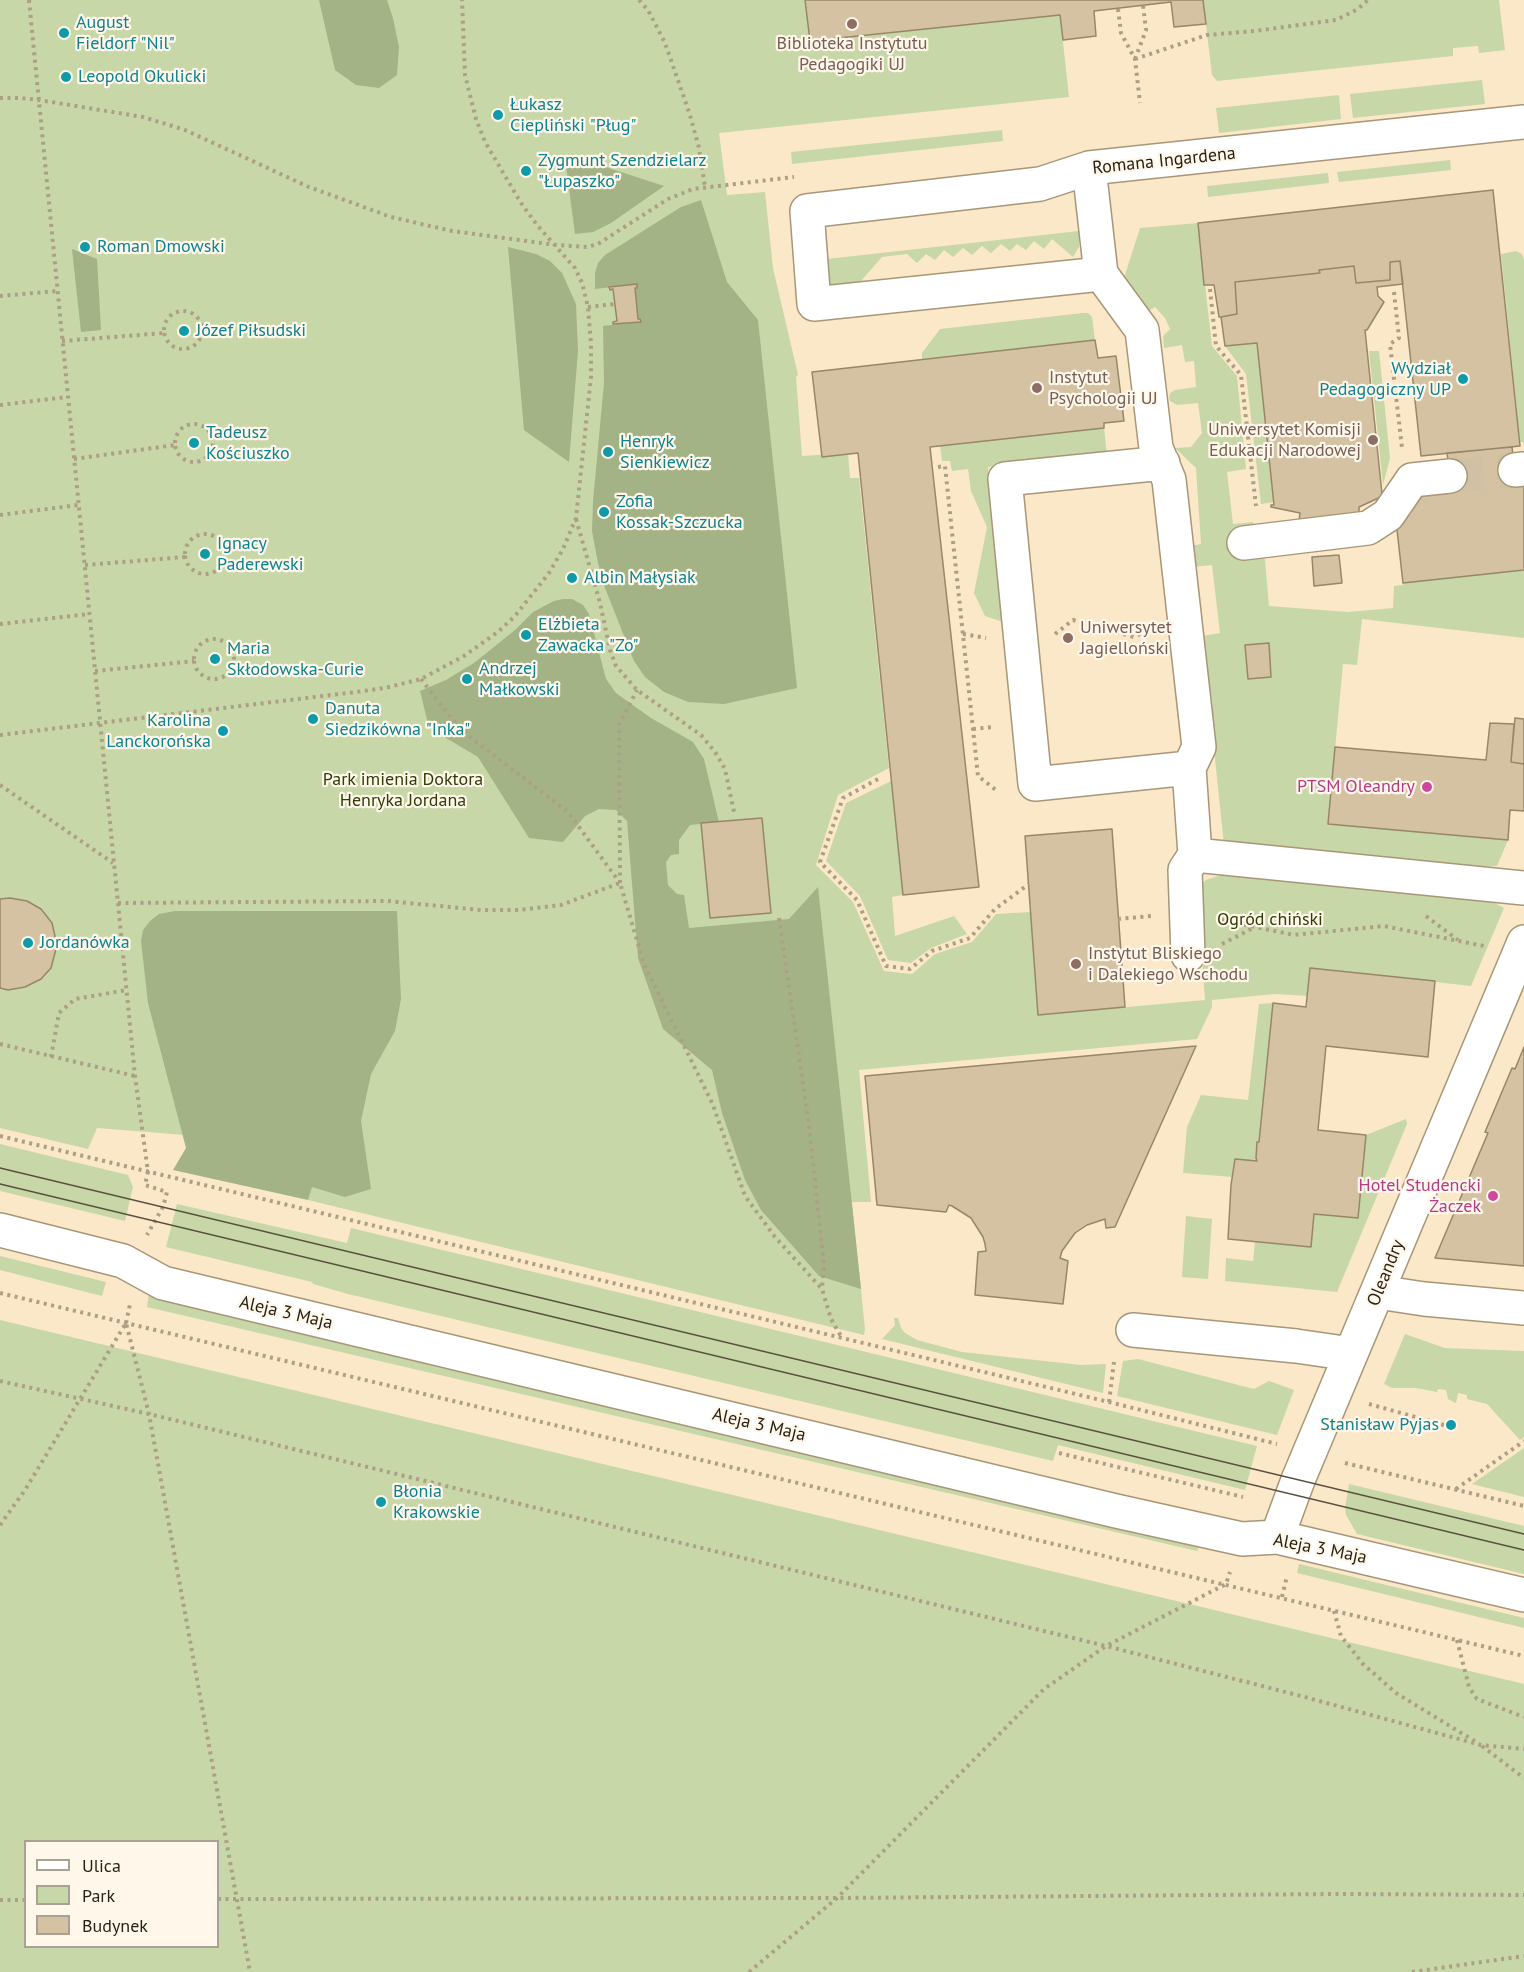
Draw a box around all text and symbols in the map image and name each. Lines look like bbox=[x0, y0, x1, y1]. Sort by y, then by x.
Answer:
place label: August Fieldorf "Nil" bbox=[76, 12, 175, 54]
marker: Biblioteka Instytutu Pedagogiki UJ bbox=[845, 17, 859, 31]
marker: August Fieldorf "Nil" bbox=[57, 26, 71, 40]
place label: Biblioteka Instytutu Pedagogiki UJ bbox=[777, 33, 927, 76]
place label: Leopold Okulicki bbox=[78, 66, 206, 88]
marker: Leopold Okulicki bbox=[59, 70, 73, 84]
place label: Łukasz Ciepliński "Pług" bbox=[510, 94, 636, 136]
marker: Łukasz Ciepliński "Pług" bbox=[491, 108, 505, 122]
street label: Romana Ingardena bbox=[1091, 143, 1237, 179]
place label: Zygmunt Szendzielarz "Łupaszko" bbox=[538, 150, 707, 192]
marker: Zygmunt Szendzielarz "Łupaszko" bbox=[519, 164, 533, 178]
place label: Roman Dmowski bbox=[97, 236, 225, 258]
marker: Roman Dmowski bbox=[78, 240, 92, 254]
place label: Józef Piłsudski bbox=[196, 320, 306, 342]
marker: Józef Piłsudski bbox=[177, 324, 191, 338]
place label: Wydział Pedagogiczny UP bbox=[1319, 358, 1451, 400]
place label: Instytut Psychologii UJ bbox=[1049, 367, 1158, 410]
marker: Wydział Pedagogiczny UP bbox=[1456, 372, 1470, 386]
marker: Instytut Psychologii UJ bbox=[1030, 381, 1044, 395]
place label: Uniwersytet Komisji Edukacji Narodowej bbox=[1208, 419, 1361, 462]
place label: Tadeusz Kościuszko bbox=[206, 422, 290, 464]
place label: Henryk Sienkiewicz bbox=[620, 431, 710, 474]
marker: Uniwersytet Komisji Edukacji Narodowej bbox=[1366, 433, 1380, 447]
marker: Tadeusz Kościuszko bbox=[187, 436, 201, 450]
marker: Henryk Sienkiewicz bbox=[601, 445, 615, 459]
place label: Zofia Kossak-Szczucka bbox=[616, 491, 743, 534]
marker: Zofia Kossak-Szczucka bbox=[597, 505, 611, 519]
place label: Ignacy Paderewski bbox=[217, 533, 304, 576]
marker: Ignacy Paderewski bbox=[198, 547, 212, 561]
place label: Albin Małysiak bbox=[584, 567, 696, 589]
marker: Albin Małysiak bbox=[565, 571, 579, 585]
place label: Elżbieta Zawacka "Zo" bbox=[538, 614, 639, 656]
place label: Uniwersytet Jagielloński bbox=[1080, 617, 1172, 660]
marker: Elżbieta Zawacka "Zo" bbox=[519, 628, 533, 642]
marker: Uniwersytet Jagielloński bbox=[1061, 631, 1075, 645]
place label: Maria Skłodowska-Curie bbox=[227, 638, 364, 680]
marker: Maria Skłodowska-Curie bbox=[208, 652, 222, 666]
place label: Andrzej Małkowski bbox=[479, 658, 560, 700]
marker: Andrzej Małkowski bbox=[460, 672, 474, 686]
place label: Danuta Siedzikówna "Inka" bbox=[325, 698, 470, 740]
place label: Karolina Lanckorońska bbox=[106, 710, 211, 752]
marker: Danuta Siedzikówna "Inka" bbox=[306, 712, 320, 726]
marker: Karolina Lanckorońska bbox=[216, 724, 230, 738]
park label: Park imienia Doktora Henryka Jordana bbox=[323, 769, 483, 812]
place label: PTSM Oleandry bbox=[1297, 776, 1415, 798]
marker: PTSM Oleandry bbox=[1420, 780, 1434, 794]
park label: Ogród chiński bbox=[1217, 909, 1323, 931]
place label: Jordanówka bbox=[40, 932, 130, 954]
marker: Jordanówka bbox=[21, 936, 35, 950]
place label: Instytut Bliskiego i Dalekiego Wschodu bbox=[1088, 943, 1248, 986]
marker: Instytut Bliskiego i Dalekiego Wschodu bbox=[1069, 957, 1083, 971]
place label: Hotel Studencki Żaczek bbox=[1359, 1175, 1481, 1218]
marker: Hotel Studencki Żaczek bbox=[1486, 1189, 1500, 1203]
street label: Oleandry bbox=[1363, 1237, 1409, 1309]
street label: Aleja 3 Maja bbox=[237, 1292, 335, 1334]
street label: Aleja 3 Maja bbox=[710, 1404, 808, 1446]
place label: Stanisław Pyjas bbox=[1320, 1414, 1439, 1436]
marker: Stanisław Pyjas bbox=[1444, 1418, 1458, 1432]
place label: Błonia Krakowskie bbox=[393, 1481, 480, 1524]
marker: Błonia Krakowskie bbox=[374, 1495, 388, 1509]
street label: Aleja 3 Maja bbox=[1271, 1529, 1369, 1569]
legend bbox=[24, 1840, 219, 1948]
text: Ulica bbox=[82, 1854, 121, 1877]
text: Park bbox=[82, 1884, 115, 1907]
text: Budynek bbox=[82, 1914, 148, 1937]

